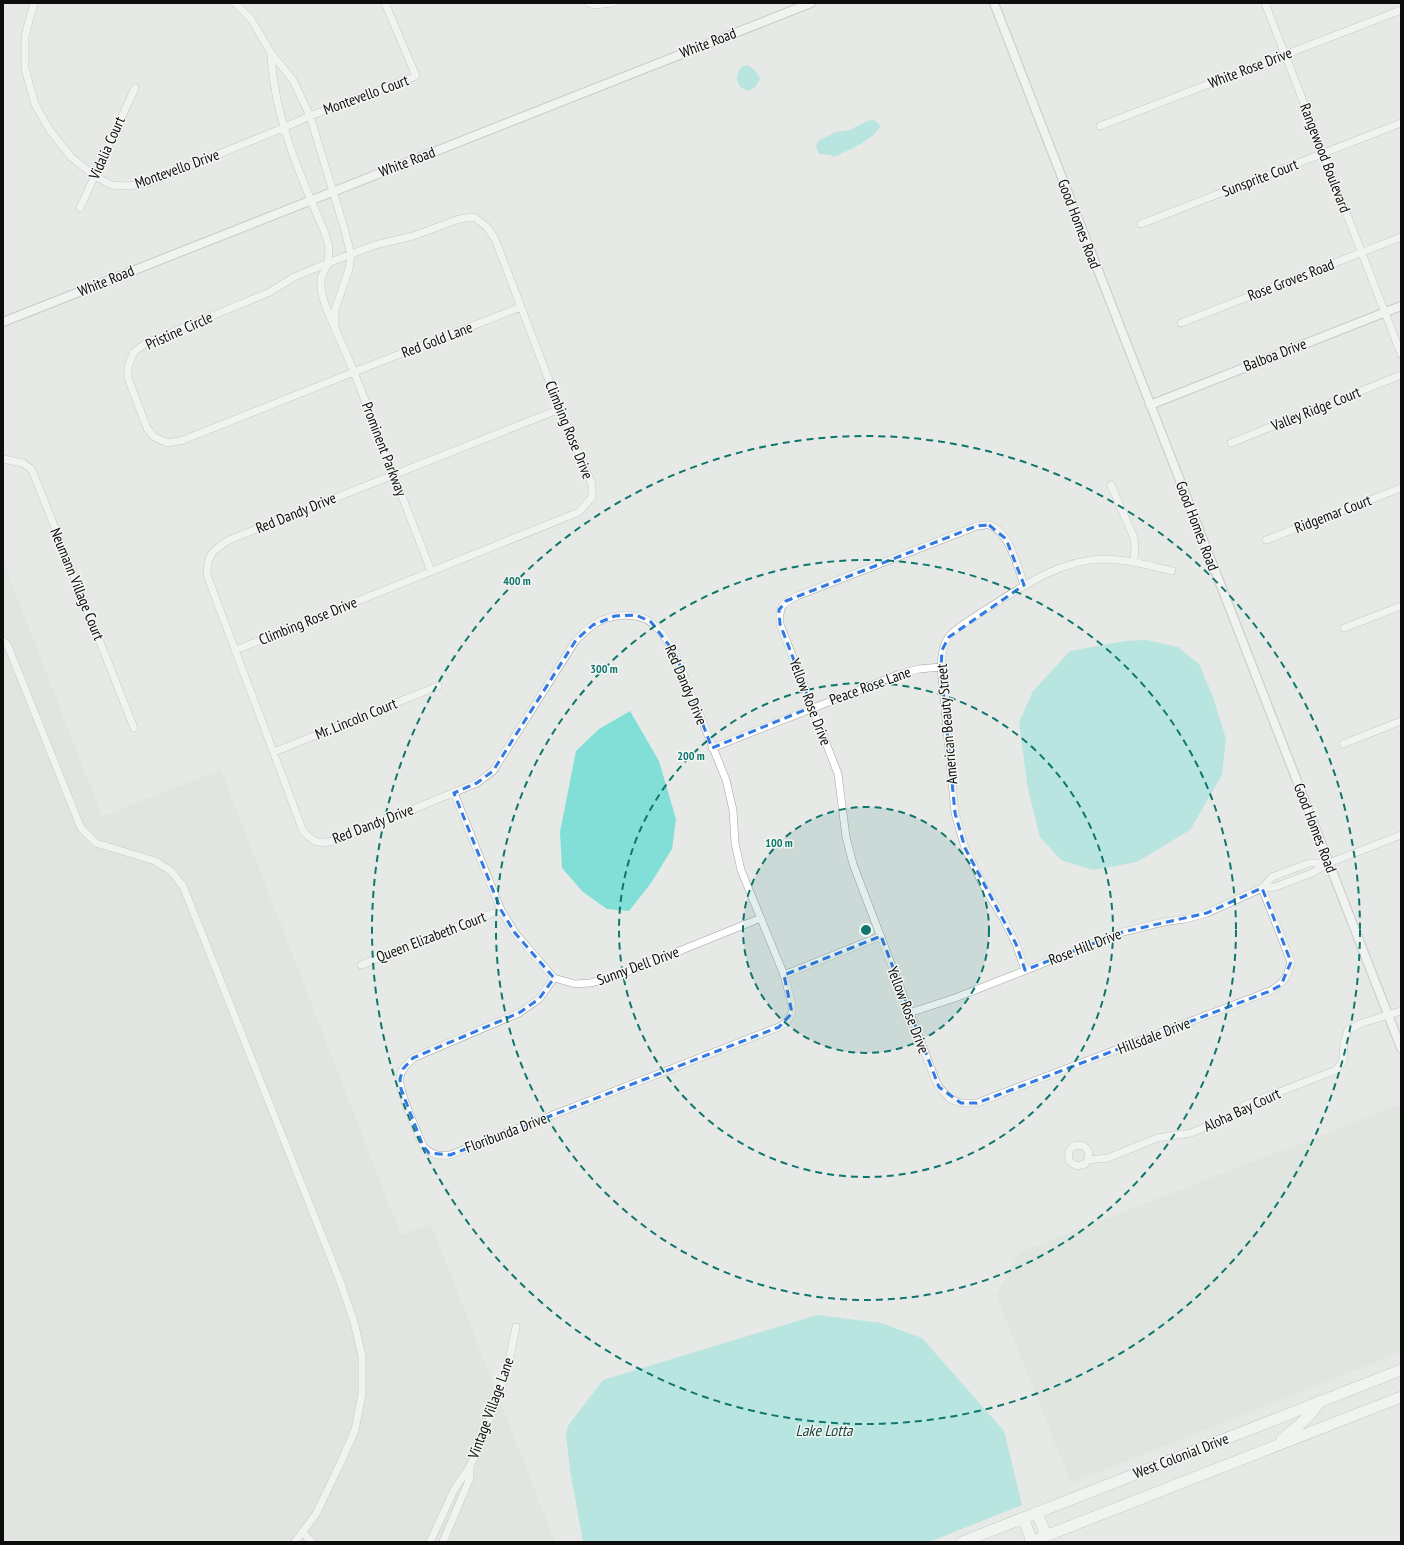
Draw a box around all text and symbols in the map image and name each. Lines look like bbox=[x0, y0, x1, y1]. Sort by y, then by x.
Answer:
street label: White Road bbox=[677, 23, 739, 62]
street label: White Rose Drive bbox=[1205, 43, 1294, 92]
street label: Montevello Court bbox=[321, 70, 411, 119]
street label: Rangewood Boulevard bbox=[1296, 100, 1355, 215]
street label: Vidalia Court bbox=[84, 113, 129, 183]
street label: White Road bbox=[376, 142, 438, 181]
street label: Montevello Drive bbox=[132, 144, 222, 193]
street label: Sunsprite Court bbox=[1219, 154, 1301, 201]
street label: Good Homes Road bbox=[1054, 176, 1105, 271]
street label: Rose Groves Road bbox=[1245, 254, 1337, 305]
street label: White Road bbox=[75, 261, 137, 300]
street label: Pristine Circle bbox=[142, 307, 215, 354]
street label: Red Gold Lane bbox=[399, 317, 475, 362]
street label: Balboa Drive bbox=[1241, 334, 1309, 375]
street label: Climbing Rose Drive bbox=[541, 378, 598, 482]
street label: Valley Ridge Court bbox=[1268, 382, 1363, 435]
street label: Prominent Parkway bbox=[358, 399, 411, 499]
street label: Good Homes Road bbox=[1172, 478, 1223, 573]
street label: Red Dandy Drive bbox=[253, 488, 339, 537]
street label: Ridgemar Court bbox=[1292, 490, 1374, 537]
street label: Neumann Village Court bbox=[46, 525, 109, 643]
text: 400 m bbox=[503, 573, 531, 588]
street label: Climbing Rose Drive bbox=[256, 592, 360, 649]
street label: Red Dandy Drive bbox=[661, 642, 712, 728]
street label: Yellow Rose Drive bbox=[785, 656, 836, 748]
text: 300 m bbox=[590, 661, 618, 676]
street label: Peace Rose Lane bbox=[826, 662, 913, 709]
street label: American Beauty Street bbox=[932, 663, 961, 785]
street label: Mr. Lincoln Court bbox=[312, 693, 400, 744]
text: 200 m bbox=[677, 748, 705, 763]
street label: Good Homes Road bbox=[1290, 780, 1341, 875]
street label: Red Dandy Drive bbox=[330, 799, 416, 848]
text: 100 m bbox=[765, 835, 793, 850]
street label: Queen Elizabeth Court bbox=[373, 907, 488, 966]
centre of rings bbox=[859, 923, 873, 937]
street label: Rose Hill Drive bbox=[1046, 924, 1124, 969]
street label: Sunny Dell Drive bbox=[594, 942, 681, 989]
street label: Yellow Rose Drive bbox=[883, 964, 934, 1056]
street label: Hillsdale Drive bbox=[1115, 1013, 1193, 1058]
street label: Aloha Bay Court bbox=[1200, 1084, 1283, 1136]
street label: Floribunda Drive bbox=[462, 1108, 549, 1157]
street label: Vintage Village Lane bbox=[463, 1355, 518, 1462]
water label: Lake Lotta bbox=[796, 1420, 854, 1440]
street label: West Colonial Drive bbox=[1130, 1429, 1231, 1482]

